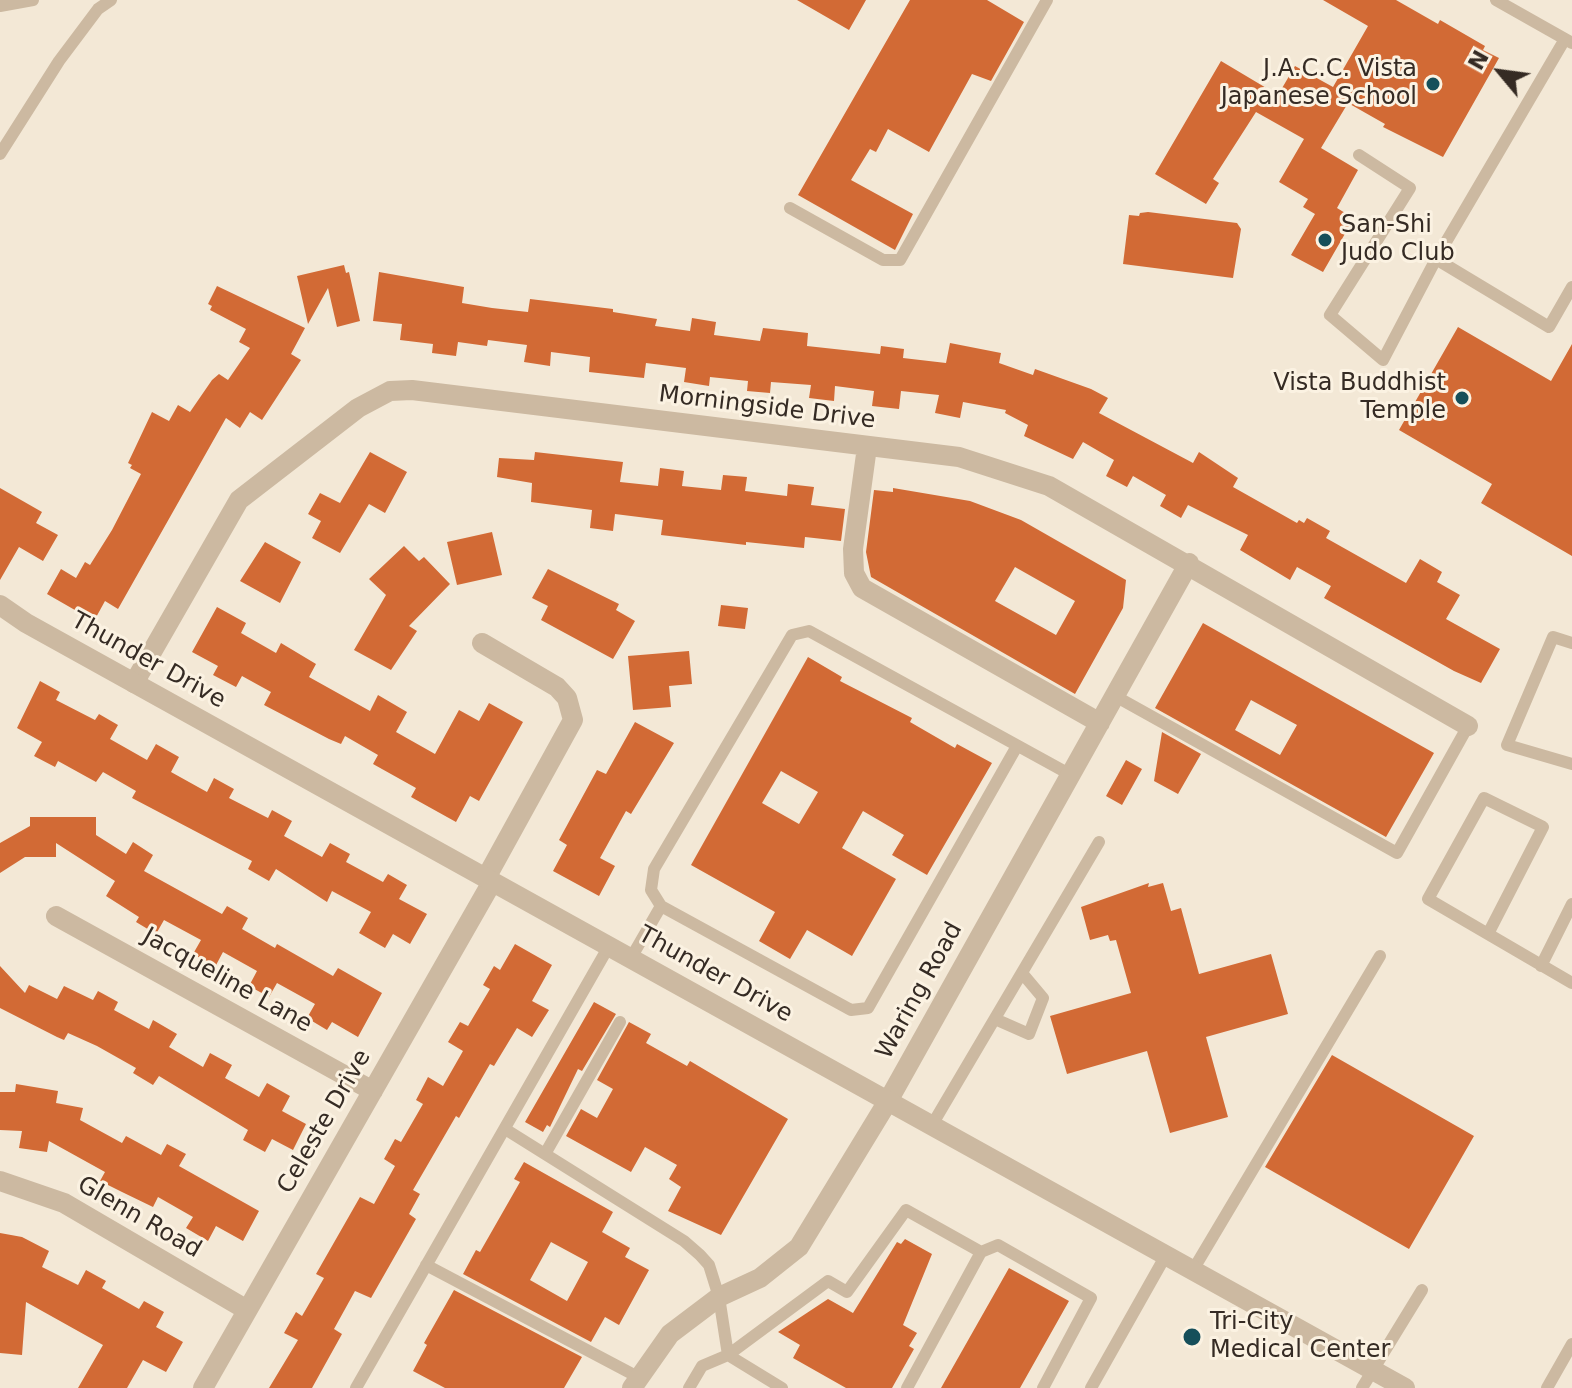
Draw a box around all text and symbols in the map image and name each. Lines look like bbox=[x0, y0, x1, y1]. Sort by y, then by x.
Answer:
north arrow bbox=[1460, 32, 1540, 112]
text: N bbox=[1463, 46, 1494, 74]
place label: J.A.C.C. Vista Japanese School bbox=[1221, 56, 1417, 112]
marker: J.A.C.C. Vista Japanese School bbox=[1424, 75, 1442, 93]
place label: San-Shi Judo Club bbox=[1341, 212, 1455, 268]
marker: San-Shi Judo Club bbox=[1316, 231, 1334, 249]
place label: Vista Buddhist Temple bbox=[1273, 370, 1446, 426]
street label: Morningside Drive bbox=[657, 380, 877, 436]
marker: Vista Buddhist Temple bbox=[1453, 389, 1471, 407]
street label: Thunder Drive bbox=[66, 607, 230, 715]
street label: Waring Road bbox=[871, 918, 969, 1064]
street label: Thunder Drive bbox=[633, 921, 797, 1029]
street label: Jacqueline Lane bbox=[137, 923, 317, 1039]
street label: Celeste Drive bbox=[272, 1045, 378, 1199]
street label: Glenn Road bbox=[72, 1171, 206, 1265]
place label: Tri-City Medical Center bbox=[1210, 1309, 1390, 1365]
marker: Tri-City Medical Center bbox=[1181, 1326, 1203, 1348]

